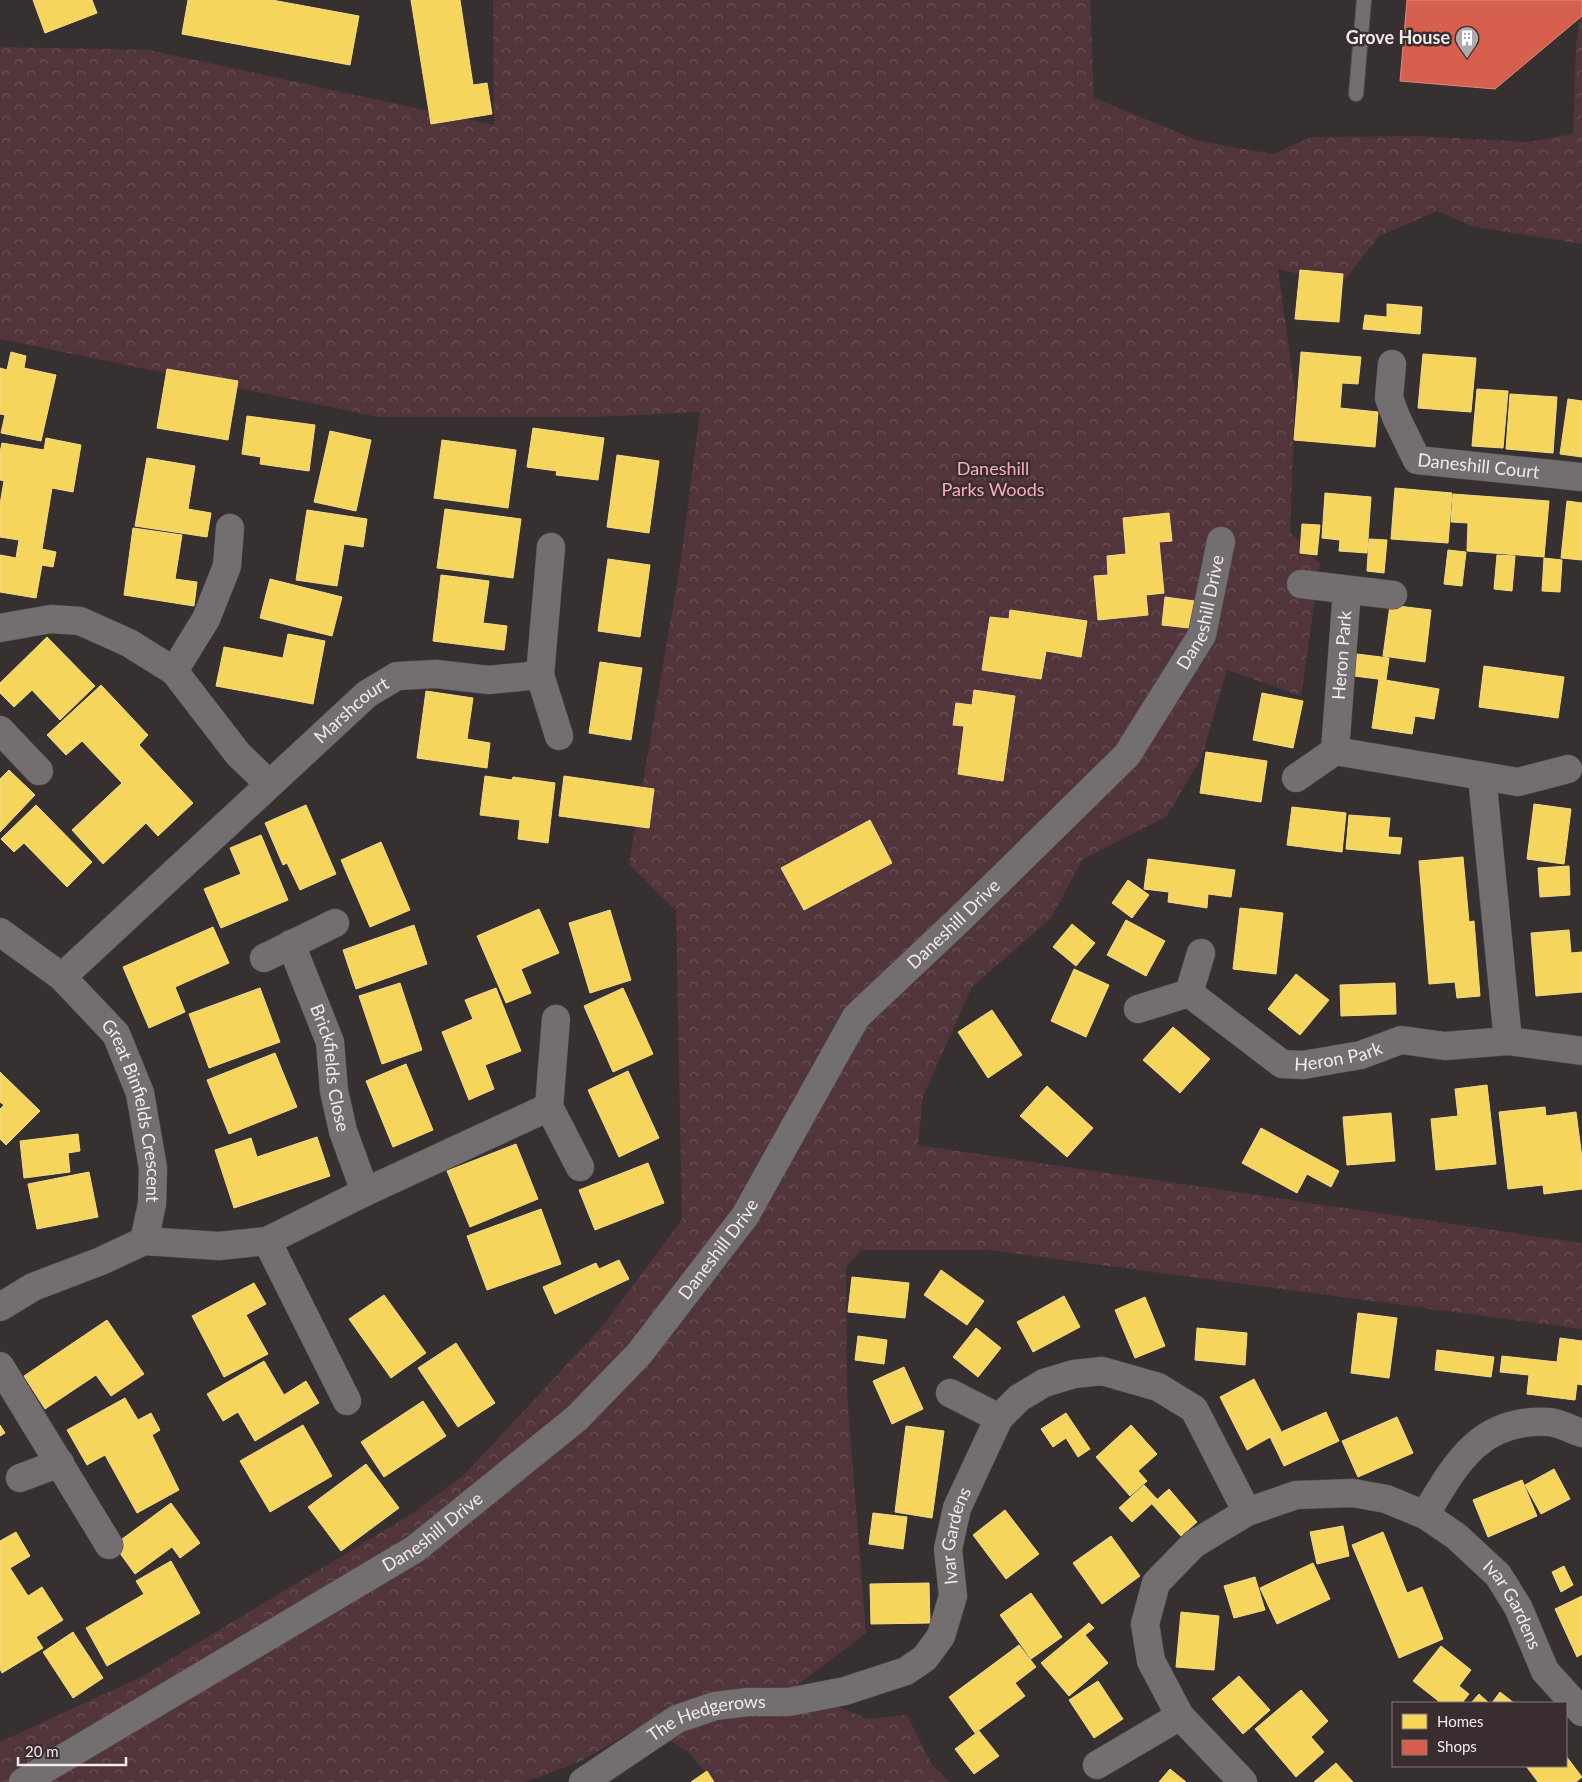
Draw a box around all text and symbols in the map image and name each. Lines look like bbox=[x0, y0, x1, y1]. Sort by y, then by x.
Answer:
building icon: Grove House bbox=[1454, 25, 1480, 59]
place label: Grove House bbox=[1346, 26, 1450, 48]
street label: Daneshill Court bbox=[1417, 448, 1541, 483]
park label: Daneshill Parks Woods bbox=[941, 457, 1045, 500]
street label: Daneshill Drive bbox=[1171, 553, 1228, 673]
street label: Heron Park bbox=[1327, 609, 1355, 701]
street label: Marshcourt bbox=[309, 671, 393, 747]
street label: Daneshill Drive bbox=[902, 874, 1004, 973]
street label: Brickfields Close bbox=[306, 1001, 355, 1134]
street label: Great Binfields Crescent bbox=[97, 1014, 165, 1203]
street label: Heron Park bbox=[1294, 1036, 1386, 1075]
street label: Daneshill Drive bbox=[673, 1195, 762, 1303]
street label: Ivar Gardens bbox=[936, 1483, 975, 1586]
street label: Daneshill Drive bbox=[378, 1487, 487, 1576]
street label: Ivar Gardens bbox=[1479, 1555, 1547, 1652]
street label: The Hedgerows bbox=[643, 1690, 766, 1746]
legend bbox=[1392, 1702, 1567, 1767]
text: Homes bbox=[1437, 1712, 1483, 1730]
scale bar bbox=[18, 1734, 125, 1766]
text: Shops bbox=[1437, 1737, 1477, 1755]
text: 20 m bbox=[25, 1742, 59, 1760]

